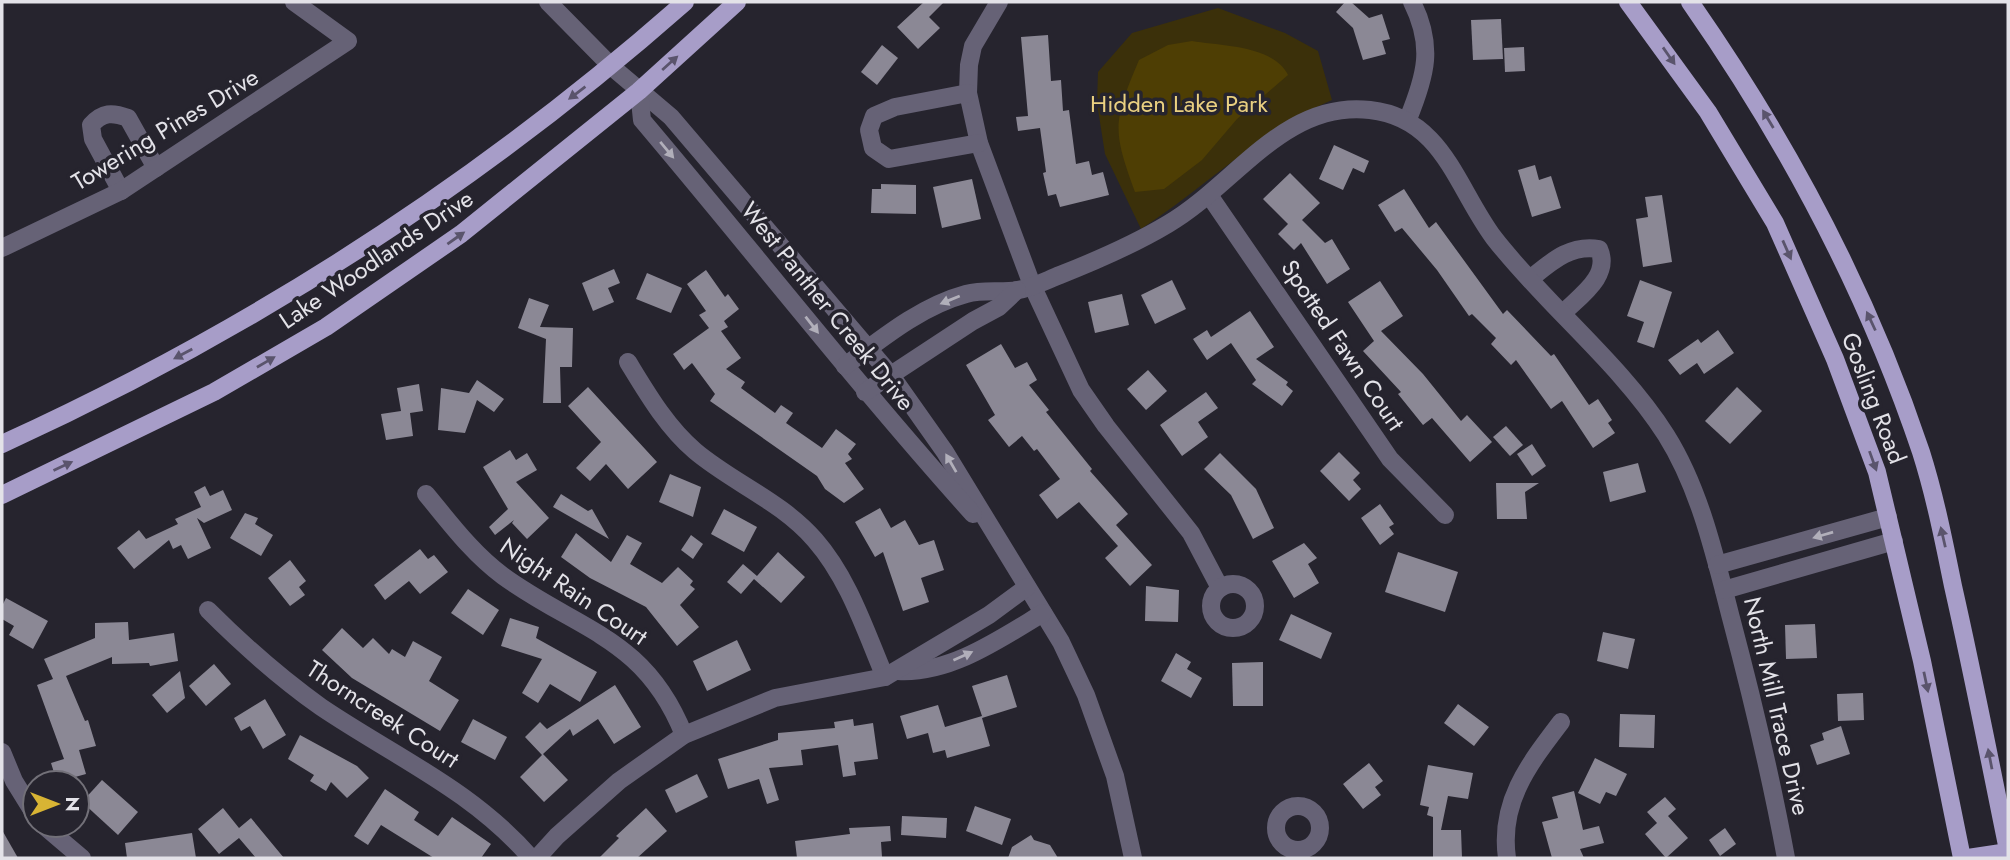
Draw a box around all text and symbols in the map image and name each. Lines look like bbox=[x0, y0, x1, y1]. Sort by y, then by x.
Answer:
one-way arrow bbox=[1662, 47, 1676, 65]
one-way arrow bbox=[661, 55, 679, 71]
street label: Towering Pines Drive bbox=[65, 59, 265, 199]
one-way arrow bbox=[567, 86, 586, 100]
park label: Hidden Lake Park bbox=[1090, 86, 1268, 121]
one-way arrow bbox=[1762, 109, 1774, 128]
one-way arrow bbox=[659, 141, 674, 158]
street label: Lake Woodlands Drive bbox=[272, 181, 480, 337]
street label: West Panther Creek Drive bbox=[733, 194, 923, 418]
one-way arrow bbox=[447, 231, 465, 245]
one-way arrow bbox=[1782, 240, 1793, 261]
street label: Spotted Fawn Court bbox=[1273, 252, 1413, 438]
one-way arrow bbox=[940, 295, 961, 306]
one-way arrow bbox=[1865, 311, 1876, 332]
one-way arrow bbox=[805, 315, 820, 333]
street label: Gosling Road bbox=[1833, 327, 1915, 469]
one-way arrow bbox=[174, 348, 193, 360]
one-way arrow bbox=[256, 356, 275, 368]
one-way arrow bbox=[1868, 450, 1879, 471]
one-way arrow bbox=[946, 453, 958, 473]
one-way arrow bbox=[53, 460, 73, 472]
one-way arrow bbox=[1937, 526, 1948, 548]
street label: Night Rain Court bbox=[493, 529, 655, 654]
one-way arrow bbox=[1812, 531, 1833, 541]
street label: North Mill Trace Drive bbox=[1735, 594, 1819, 818]
one-way arrow bbox=[953, 650, 974, 661]
street label: Thorncreek Court bbox=[300, 651, 466, 777]
one-way arrow bbox=[1920, 671, 1931, 693]
one-way arrow bbox=[1984, 748, 1995, 770]
north arrow bbox=[21, 769, 91, 839]
text: N bbox=[59, 796, 86, 812]

